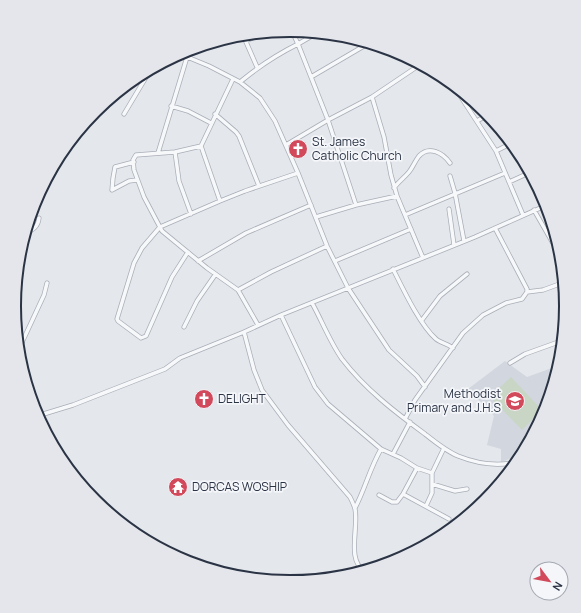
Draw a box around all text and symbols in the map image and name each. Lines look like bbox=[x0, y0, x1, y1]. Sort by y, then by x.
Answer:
place label: St. James Catholic Church bbox=[312, 133, 402, 164]
church icon: St. James Catholic Church bbox=[287, 138, 309, 160]
place label: Methodist Primary and J.H.S bbox=[407, 385, 501, 416]
church icon: DELIGHT bbox=[193, 388, 215, 410]
place label: DELIGHT bbox=[218, 390, 267, 407]
school or university icon: Methodist Primary and J.H.S bbox=[504, 390, 526, 412]
temple icon: DORCAS WOSHIP bbox=[167, 476, 189, 498]
place label: DORCAS WOSHIP bbox=[192, 478, 287, 495]
north arrow bbox=[529, 561, 569, 601]
text: N bbox=[549, 579, 566, 594]

